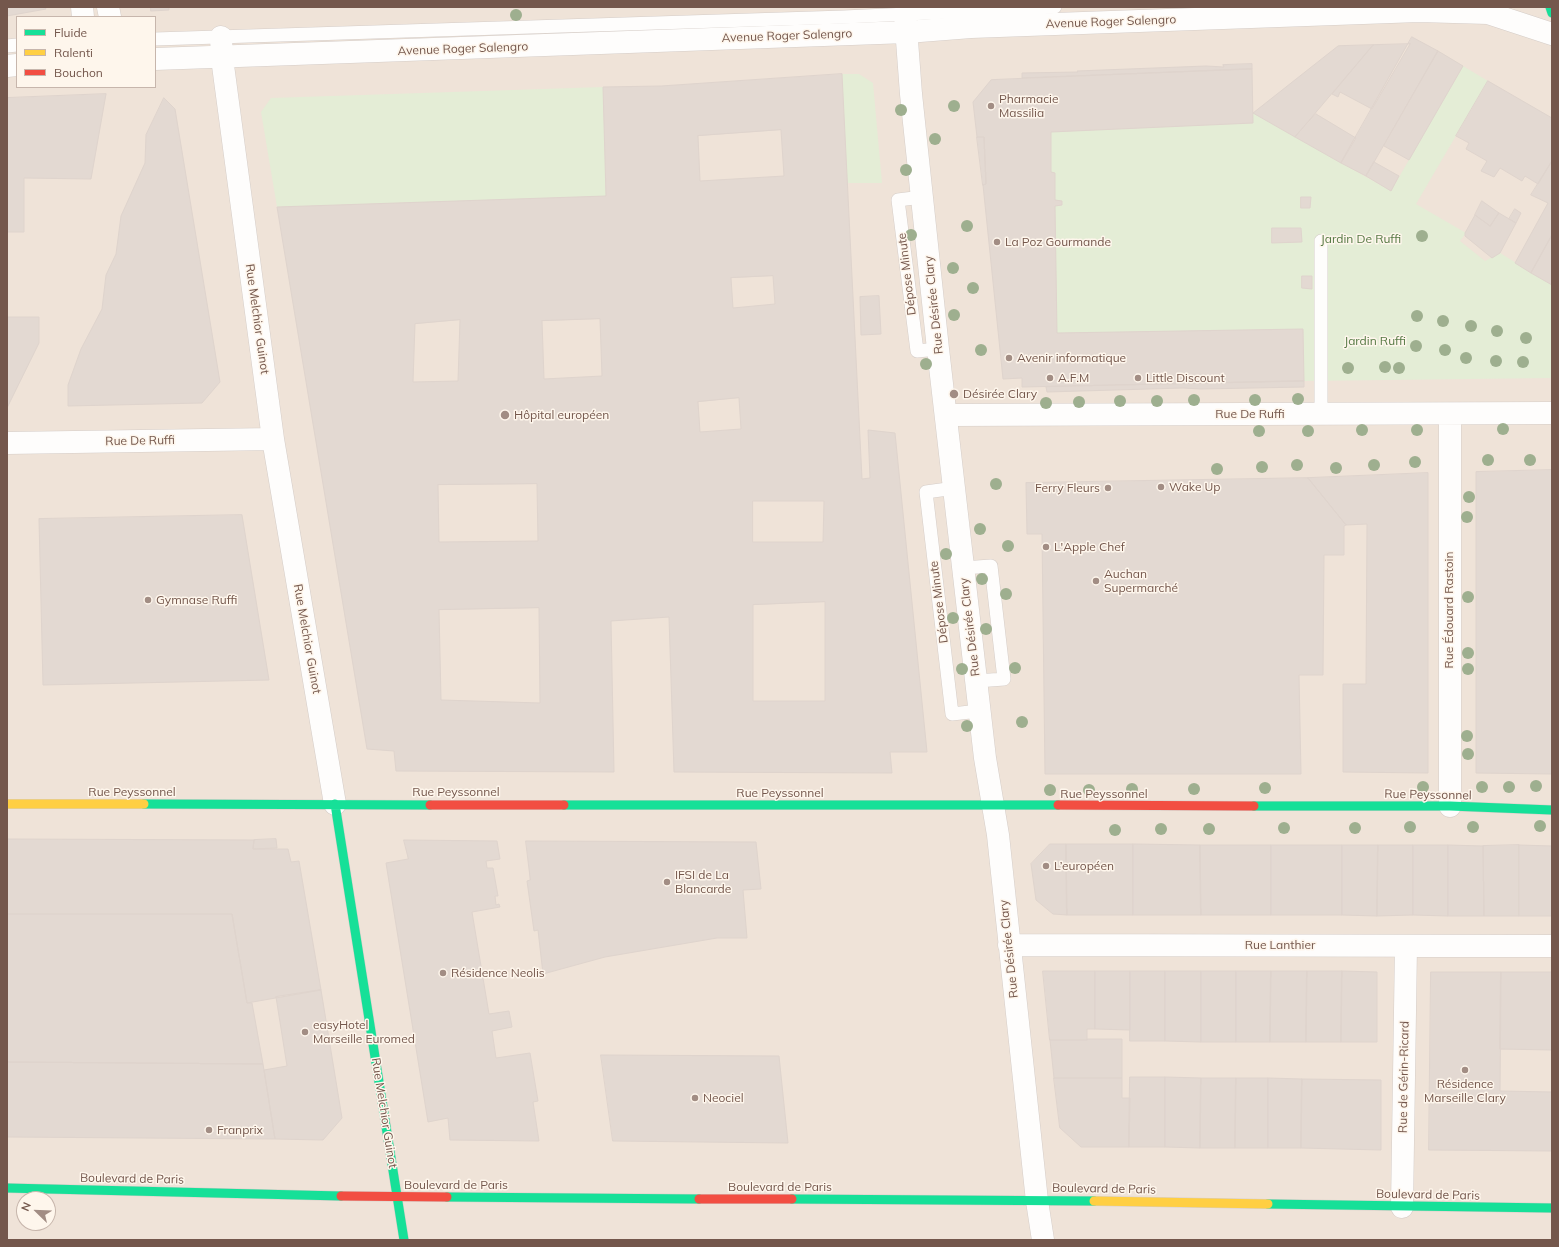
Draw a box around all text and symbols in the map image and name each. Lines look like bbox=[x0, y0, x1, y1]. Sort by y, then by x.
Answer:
street label: Avenue Roger Salengro bbox=[1045, 13, 1177, 31]
legend bbox=[16, 16, 156, 88]
text: Fluide bbox=[54, 25, 87, 40]
street label: Avenue Roger Salengro bbox=[721, 27, 853, 45]
street label: Avenue Roger Salengro bbox=[397, 40, 529, 58]
text: Ralenti bbox=[54, 45, 93, 60]
text: Bouchon bbox=[54, 65, 103, 80]
place label: Pharmacie Massilia bbox=[999, 92, 1058, 120]
marker: Pharmacie Massilia bbox=[986, 101, 996, 111]
street label: Dépose Minute bbox=[895, 232, 919, 316]
park label: Jardin De Ruffi bbox=[1321, 232, 1401, 246]
place label: La Poz Gourmande bbox=[1005, 235, 1111, 249]
marker: La Poz Gourmande bbox=[992, 237, 1002, 247]
street label: Rue Désirée Clary bbox=[922, 255, 946, 355]
street label: Rue Melchior Guinot bbox=[242, 263, 272, 375]
park label: Jardin Ruffi bbox=[1344, 334, 1406, 348]
place label: Avenir informatique bbox=[1017, 351, 1126, 365]
marker: Avenir informatique bbox=[1004, 353, 1014, 363]
place label: A.F.M bbox=[1058, 371, 1089, 385]
place label: Little Discount bbox=[1146, 371, 1225, 385]
marker: A.F.M bbox=[1045, 373, 1055, 383]
marker: Little Discount bbox=[1133, 373, 1143, 383]
place label: Désirée Clary bbox=[963, 387, 1037, 401]
marker: Désirée Clary bbox=[948, 388, 960, 400]
street label: Rue De Ruffi bbox=[1215, 407, 1285, 421]
place label: Hôpital européen bbox=[514, 408, 609, 422]
marker: Hôpital européen bbox=[499, 409, 511, 421]
street label: Rue De Ruffi bbox=[105, 433, 175, 449]
place label: Wake Up bbox=[1169, 480, 1221, 494]
place label: Ferry Fleurs bbox=[1035, 481, 1100, 495]
marker: Wake Up bbox=[1156, 482, 1166, 492]
marker: Ferry Fleurs bbox=[1103, 483, 1113, 493]
place label: L'Apple Chef bbox=[1054, 540, 1125, 554]
marker: L'Apple Chef bbox=[1041, 542, 1051, 552]
street label: Rue Édouard Rastoin bbox=[1442, 552, 1456, 668]
street label: Dépose Minute bbox=[927, 560, 951, 644]
place label: Auchan Supermarché bbox=[1104, 567, 1178, 595]
marker: Auchan Supermarché bbox=[1091, 576, 1101, 586]
street label: Rue Désirée Clary bbox=[957, 577, 983, 677]
street label: Rue Melchior Guinot bbox=[290, 583, 324, 695]
place label: Gymnase Ruffi bbox=[156, 593, 238, 607]
marker: Gymnase Ruffi bbox=[143, 595, 153, 605]
street label: Rue Peyssonnel bbox=[88, 785, 176, 799]
street label: Rue Peyssonnel bbox=[412, 785, 500, 799]
street label: Rue Peyssonnel bbox=[736, 786, 824, 800]
street label: Rue Peyssonnel bbox=[1060, 787, 1148, 801]
street label: Rue Peyssonnel bbox=[1384, 787, 1472, 803]
place label: L’européen bbox=[1054, 859, 1114, 873]
marker: L’européen bbox=[1041, 861, 1051, 871]
place label: IFSI de La Blancarde bbox=[675, 868, 731, 896]
marker: IFSI de La Blancarde bbox=[662, 877, 672, 887]
street label: Rue Désirée Clary bbox=[997, 899, 1021, 999]
street label: Rue Lanthier bbox=[1245, 938, 1315, 952]
place label: Résidence Neolis bbox=[451, 966, 545, 980]
marker: Résidence Neolis bbox=[438, 968, 448, 978]
place label: easyHotel Marseille Euromed bbox=[313, 1018, 415, 1046]
street label: Rue de Gérin-Ricard bbox=[1396, 1021, 1412, 1133]
marker: easyHotel Marseille Euromed bbox=[300, 1027, 310, 1037]
street label: Rue Melchior Guinot bbox=[368, 1057, 400, 1169]
marker: Résidence Marseille Clary bbox=[1460, 1065, 1470, 1075]
place label: Résidence Marseille Clary bbox=[1424, 1077, 1506, 1105]
place label: Neociel bbox=[703, 1091, 744, 1105]
marker: Neociel bbox=[690, 1093, 700, 1103]
place label: Franprix bbox=[217, 1123, 263, 1137]
marker: Franprix bbox=[204, 1125, 214, 1135]
street label: Boulevard de Paris bbox=[80, 1171, 184, 1187]
street label: Boulevard de Paris bbox=[404, 1178, 508, 1192]
street label: Boulevard de Paris bbox=[728, 1180, 832, 1194]
street label: Boulevard de Paris bbox=[1052, 1181, 1156, 1197]
street label: Boulevard de Paris bbox=[1376, 1187, 1480, 1203]
north arrow bbox=[16, 1191, 56, 1231]
text: N bbox=[18, 1200, 34, 1213]

